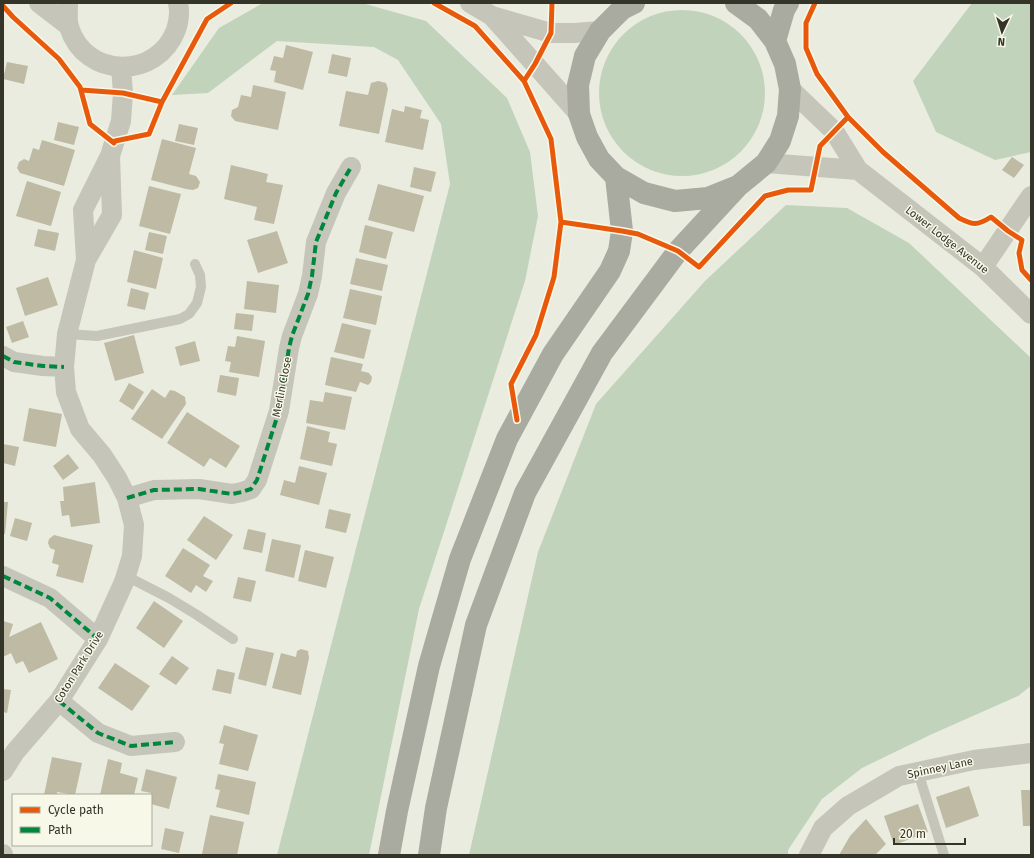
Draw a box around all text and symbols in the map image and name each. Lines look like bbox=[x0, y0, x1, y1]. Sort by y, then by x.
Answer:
north arrow bbox=[982, 12, 1022, 52]
text: N bbox=[997, 35, 1005, 48]
street label: Lower Lodge Avenue bbox=[903, 204, 991, 276]
street label: Merlin Close bbox=[270, 356, 294, 418]
street label: Coton Park Drive bbox=[52, 629, 106, 705]
street label: Spinney Lane bbox=[906, 755, 974, 781]
legend bbox=[12, 794, 152, 846]
text: Cycle path bbox=[48, 803, 104, 817]
scale bar bbox=[894, 820, 965, 846]
text: Path bbox=[48, 823, 72, 837]
text: 20 m bbox=[900, 827, 926, 841]

